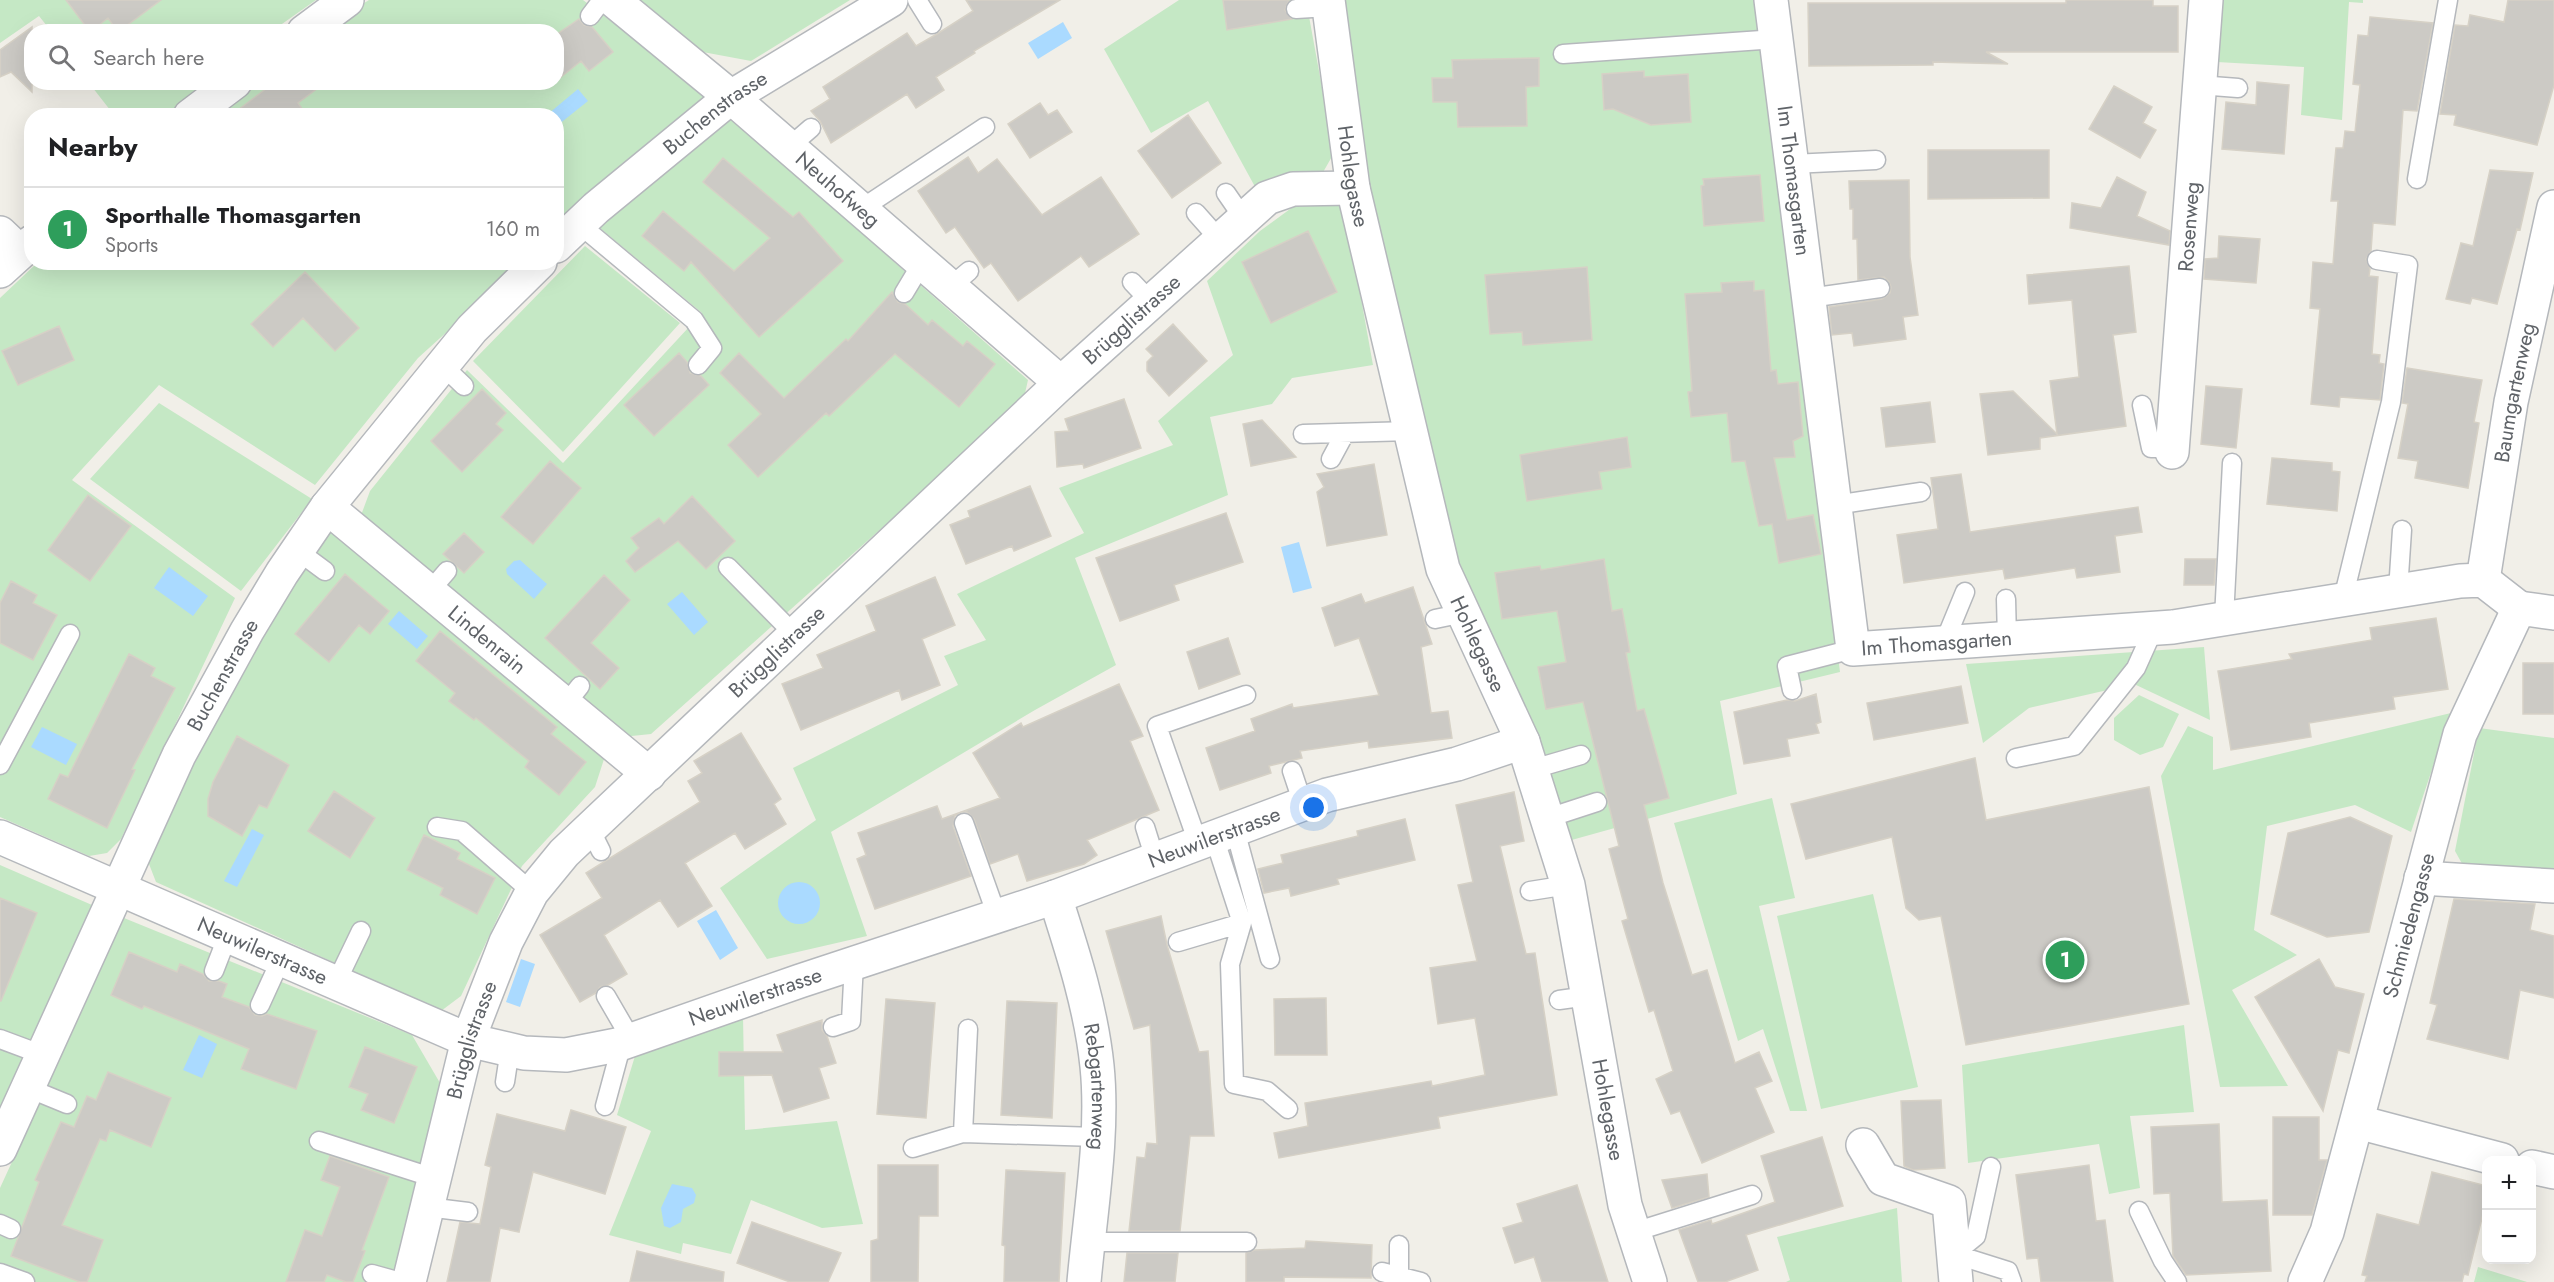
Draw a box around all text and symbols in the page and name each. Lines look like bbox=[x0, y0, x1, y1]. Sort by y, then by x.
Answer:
search box bbox=[24, 24, 564, 90]
icon: search bbox=[45, 41, 78, 74]
text: Search here bbox=[93, 41, 204, 73]
street label: Buchenstrasse bbox=[657, 63, 773, 162]
street label: Im Thomasgarten bbox=[1769, 104, 1818, 257]
street label: Hohlegasse bbox=[1330, 123, 1377, 230]
text: Nearby bbox=[48, 128, 137, 166]
street label: Neuhofweg bbox=[789, 144, 887, 235]
street label: Rosenweg bbox=[2171, 181, 2207, 273]
text: Sporthalle Thomasgarten bbox=[105, 199, 361, 231]
text: 1 bbox=[62, 215, 73, 244]
text: 160 m bbox=[486, 215, 540, 244]
text: Sports bbox=[105, 231, 158, 260]
street label: Brügglistrasse bbox=[1076, 267, 1187, 372]
street label: Baumgartenweg bbox=[2487, 320, 2543, 465]
street label: Hohlegasse bbox=[1443, 591, 1513, 697]
street label: Lindenrain bbox=[442, 598, 533, 681]
street label: Brügglistrasse bbox=[722, 598, 832, 705]
street label: Buchenstrasse bbox=[180, 613, 266, 737]
street label: Im Thomasgarten bbox=[1860, 623, 2013, 663]
your location bbox=[1299, 793, 1328, 822]
street label: Neuwilerstrasse bbox=[1144, 799, 1285, 876]
street label: Schmiedengasse bbox=[2375, 849, 2443, 1001]
street label: Neuwilerstrasse bbox=[192, 909, 332, 992]
pin: 1 bbox=[2046, 938, 2084, 982]
street label: Neuwilerstrasse bbox=[684, 960, 826, 1034]
street label: Brügglistrasse bbox=[439, 976, 505, 1102]
street label: Rebgartenweg bbox=[1076, 1021, 1114, 1151]
street label: Hohlegasse bbox=[1584, 1056, 1632, 1163]
map controls bbox=[2482, 1156, 2536, 1264]
button: + bbox=[2482, 1156, 2536, 1210]
button: − bbox=[2482, 1210, 2536, 1264]

